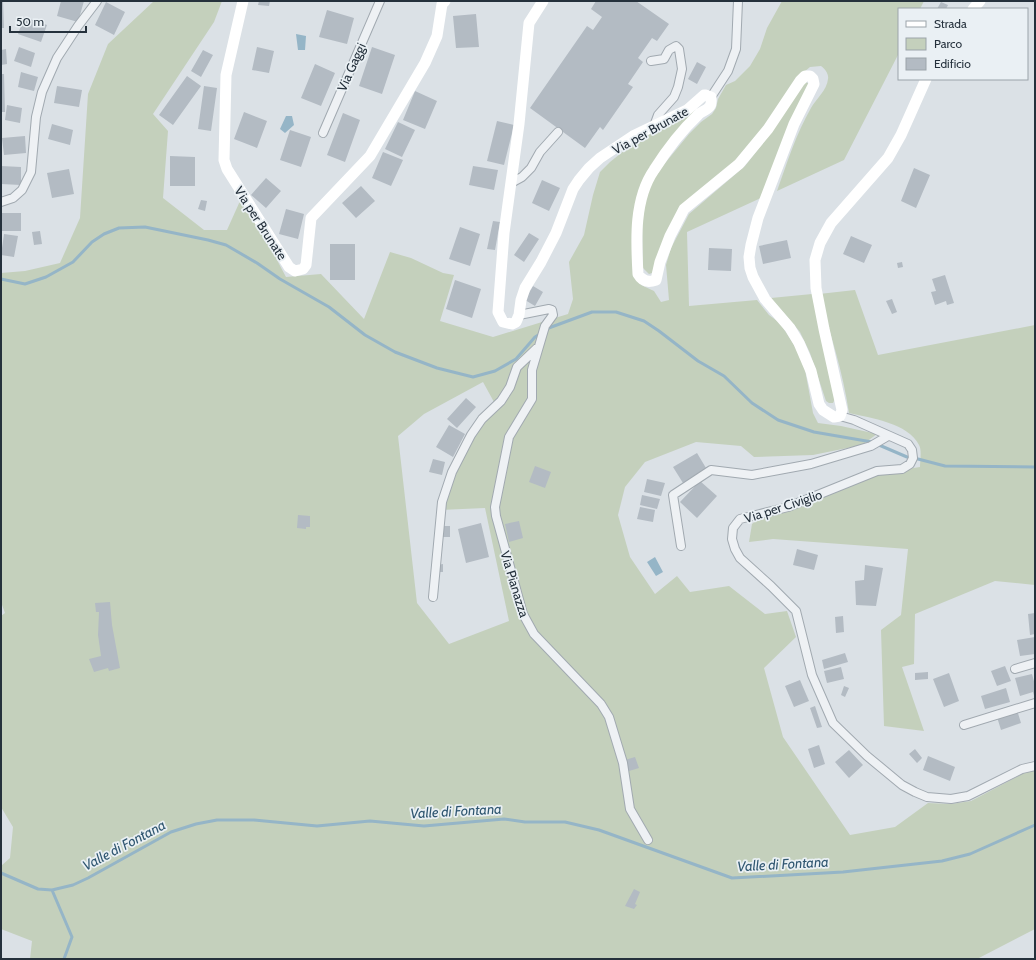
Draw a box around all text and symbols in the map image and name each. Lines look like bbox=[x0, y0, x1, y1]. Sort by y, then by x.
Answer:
scale bar bbox=[10, 8, 86, 34]
legend bbox=[898, 8, 1028, 80]
text: 50 m bbox=[16, 14, 44, 29]
text: Strada bbox=[934, 16, 967, 31]
text: Parco bbox=[934, 36, 962, 51]
street label: Via Gaggi bbox=[333, 40, 369, 94]
text: Edificio bbox=[934, 56, 971, 71]
street label: Via per Brunate bbox=[609, 102, 691, 157]
street label: Via per Brunate bbox=[231, 183, 291, 263]
street label: Via per Civiglio bbox=[742, 486, 824, 526]
street label: Via Pianazza bbox=[497, 549, 533, 620]
water label: Valle di Fontana bbox=[410, 800, 502, 822]
water label: Valle di Fontana bbox=[79, 816, 169, 874]
water label: Valle di Fontana bbox=[737, 853, 829, 875]

